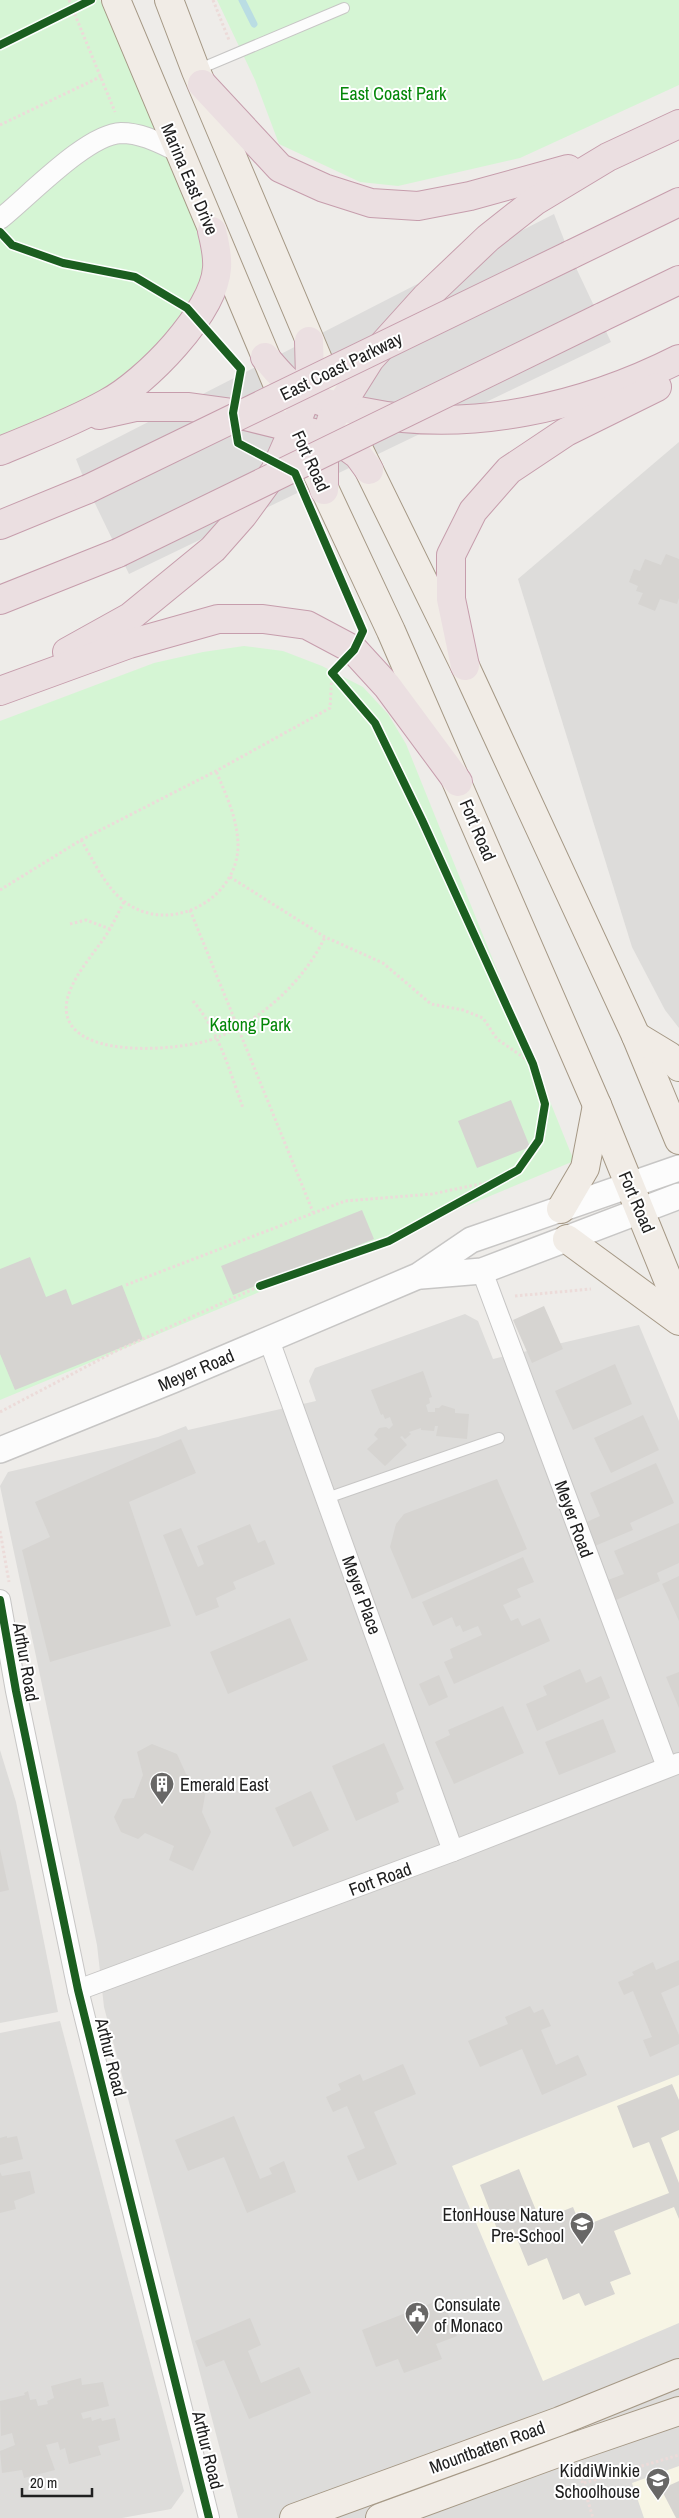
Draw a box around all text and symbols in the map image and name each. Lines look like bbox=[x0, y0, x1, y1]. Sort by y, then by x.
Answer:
park label: East Coast Park bbox=[340, 81, 447, 106]
street label: Marina East Drive bbox=[155, 119, 225, 239]
street label: East Coast Parkway bbox=[276, 325, 407, 406]
street label: Fort Road bbox=[286, 426, 336, 496]
street label: Fort Road bbox=[454, 795, 502, 865]
park label: Katong Park bbox=[209, 1012, 291, 1037]
street label: Fort Road bbox=[613, 1167, 661, 1237]
street label: Meyer Road bbox=[154, 1343, 238, 1397]
street label: Meyer Road bbox=[549, 1477, 599, 1561]
street label: Meyer Place bbox=[336, 1552, 388, 1638]
street label: Arthur Road bbox=[7, 1620, 45, 1703]
building icon: Emerald East bbox=[149, 1771, 175, 1805]
place label: Emerald East bbox=[180, 1772, 269, 1797]
street label: Fort Road bbox=[345, 1856, 415, 1902]
street label: Arthur Road bbox=[89, 2014, 133, 2099]
place label: EtonHouse Nature Pre-School bbox=[443, 2202, 564, 2248]
school or university icon: EtonHouse Nature Pre-School bbox=[569, 2211, 595, 2245]
place label: Consulate of Monaco bbox=[434, 2292, 503, 2338]
public building icon: Consulate of Monaco bbox=[404, 2301, 430, 2335]
street label: Arthur Road bbox=[186, 2407, 230, 2492]
street label: Mountbatten Road bbox=[426, 2414, 548, 2480]
place label: KiddiWinkie Schoolhouse bbox=[555, 2458, 640, 2504]
scale bar bbox=[22, 2466, 92, 2498]
school or university icon: KiddiWinkie Schoolhouse bbox=[645, 2467, 671, 2501]
text: 20 m bbox=[30, 2472, 57, 2493]

